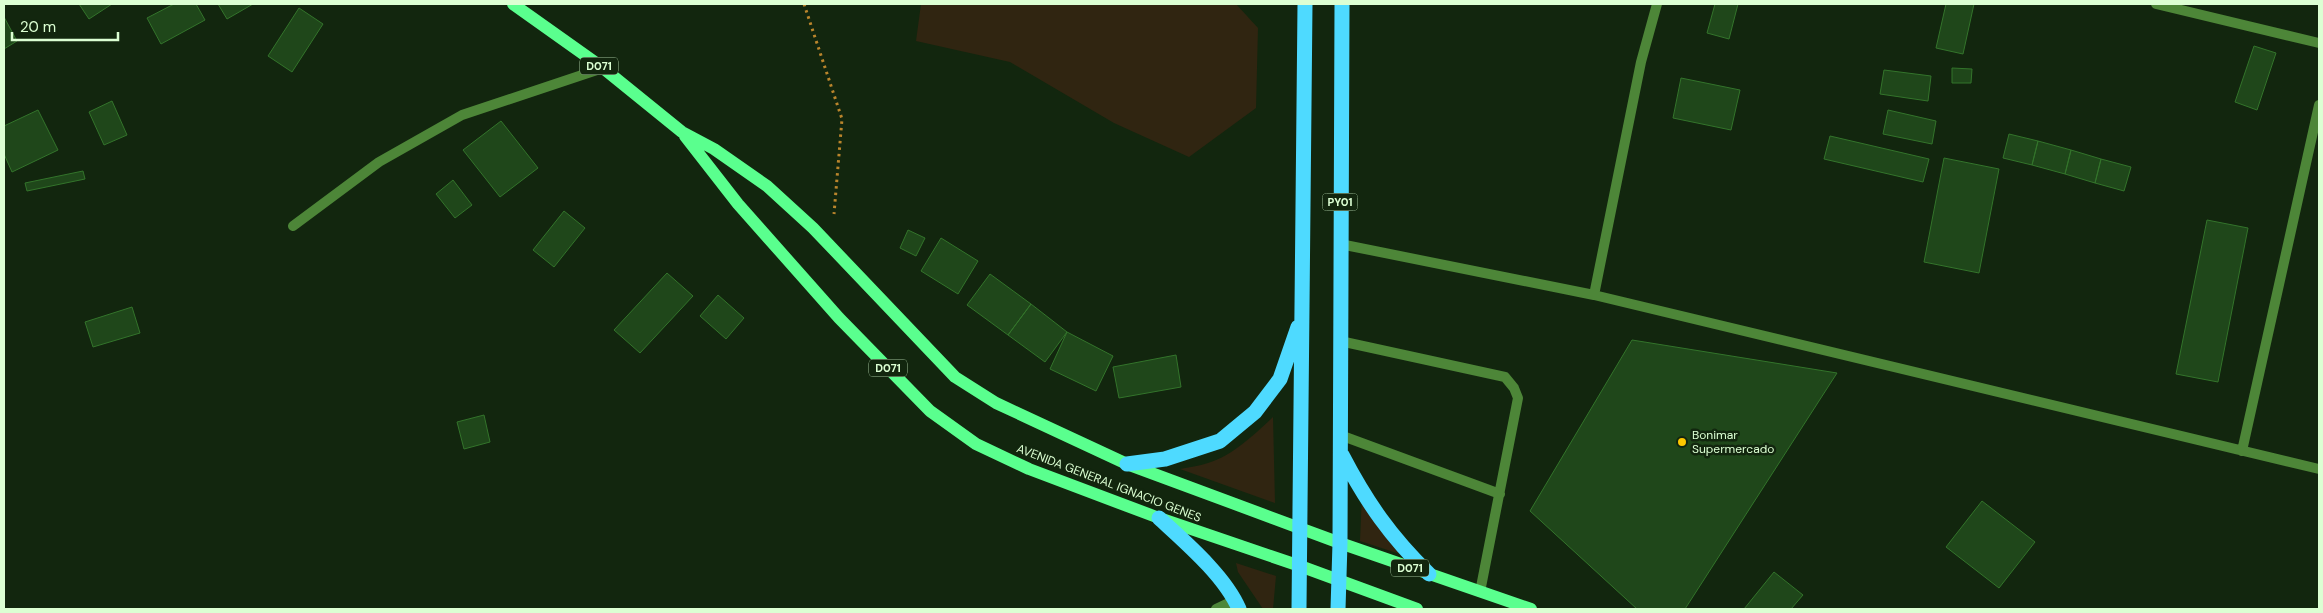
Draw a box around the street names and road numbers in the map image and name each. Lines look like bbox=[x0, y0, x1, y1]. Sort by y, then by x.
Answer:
road number: D071 bbox=[580, 58, 618, 74]
road number: PY01 bbox=[1322, 193, 1358, 210]
road number: D071 bbox=[869, 359, 907, 376]
street label: AVENIDA GENERAL IGNACIO GENES bbox=[1014, 440, 1204, 526]
road number: D071 bbox=[1391, 560, 1429, 576]

